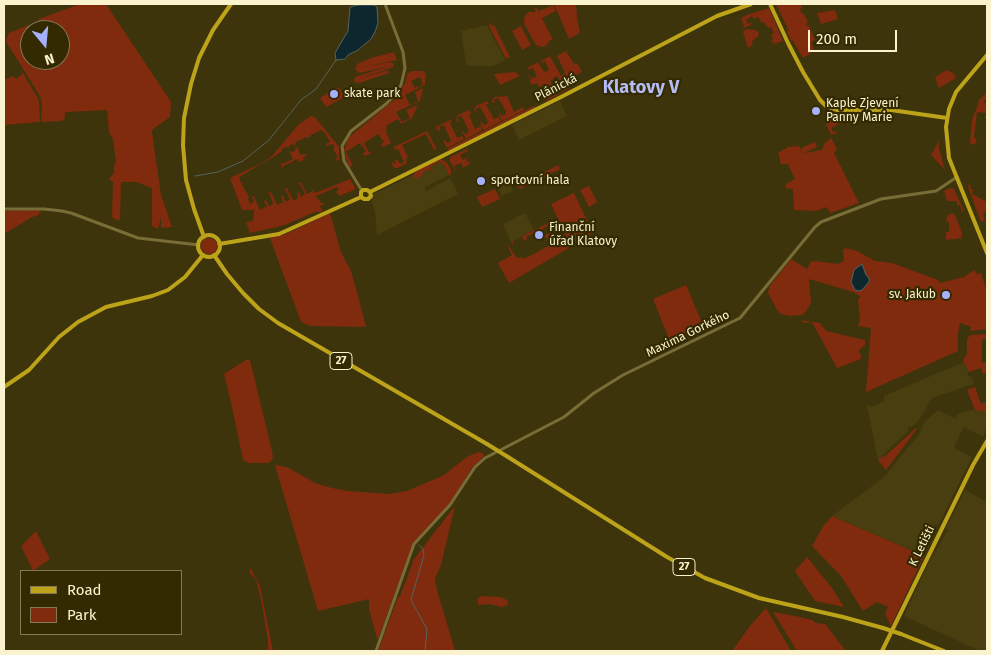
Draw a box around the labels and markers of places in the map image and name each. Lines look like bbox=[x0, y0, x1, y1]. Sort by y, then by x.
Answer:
place label: skate park bbox=[344, 87, 400, 101]
marker: skate park bbox=[328, 88, 340, 100]
place label: Kaple Zjevení Panny Marie bbox=[826, 97, 899, 125]
marker: Kaple Zjevení Panny Marie bbox=[810, 105, 822, 117]
place label: sportovní hala bbox=[491, 174, 569, 188]
marker: sportovní hala bbox=[475, 175, 487, 187]
place label: Finanční úřad Klatovy bbox=[549, 221, 617, 249]
marker: Finanční úřad Klatovy bbox=[533, 229, 545, 241]
place label: sv. Jakub bbox=[889, 288, 936, 302]
marker: sv. Jakub bbox=[940, 289, 952, 301]

